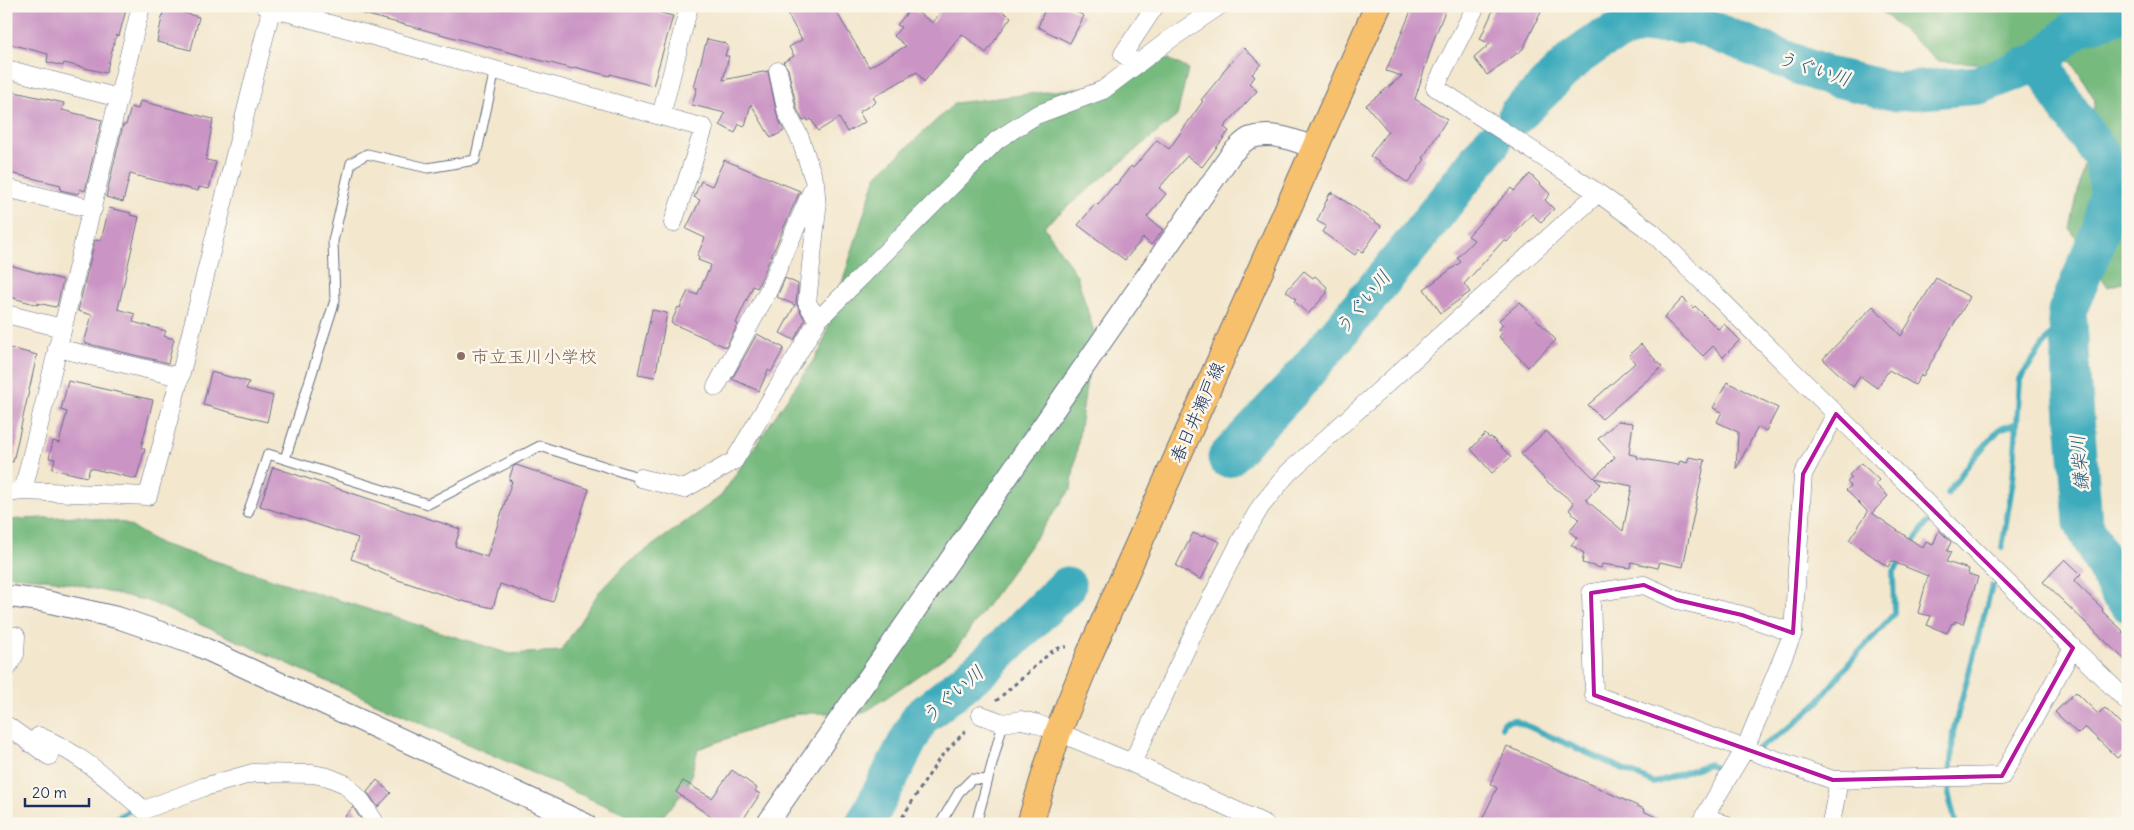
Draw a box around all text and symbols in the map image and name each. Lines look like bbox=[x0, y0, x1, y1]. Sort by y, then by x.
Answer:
water label: うぐい川 bbox=[1774, 45, 1854, 91]
water label: うぐい川 bbox=[1329, 265, 1395, 339]
place label: 市立玉川小学校 bbox=[471, 345, 597, 368]
marker: 市立玉川小学校 bbox=[455, 350, 467, 362]
street label: 春日井瀬戸線 bbox=[1165, 358, 1229, 466]
water label: 鎌柴川 bbox=[2065, 434, 2093, 492]
water label: うぐい川 bbox=[915, 660, 989, 728]
scale bar bbox=[25, 775, 89, 807]
text: 20 m bbox=[32, 783, 67, 802]

